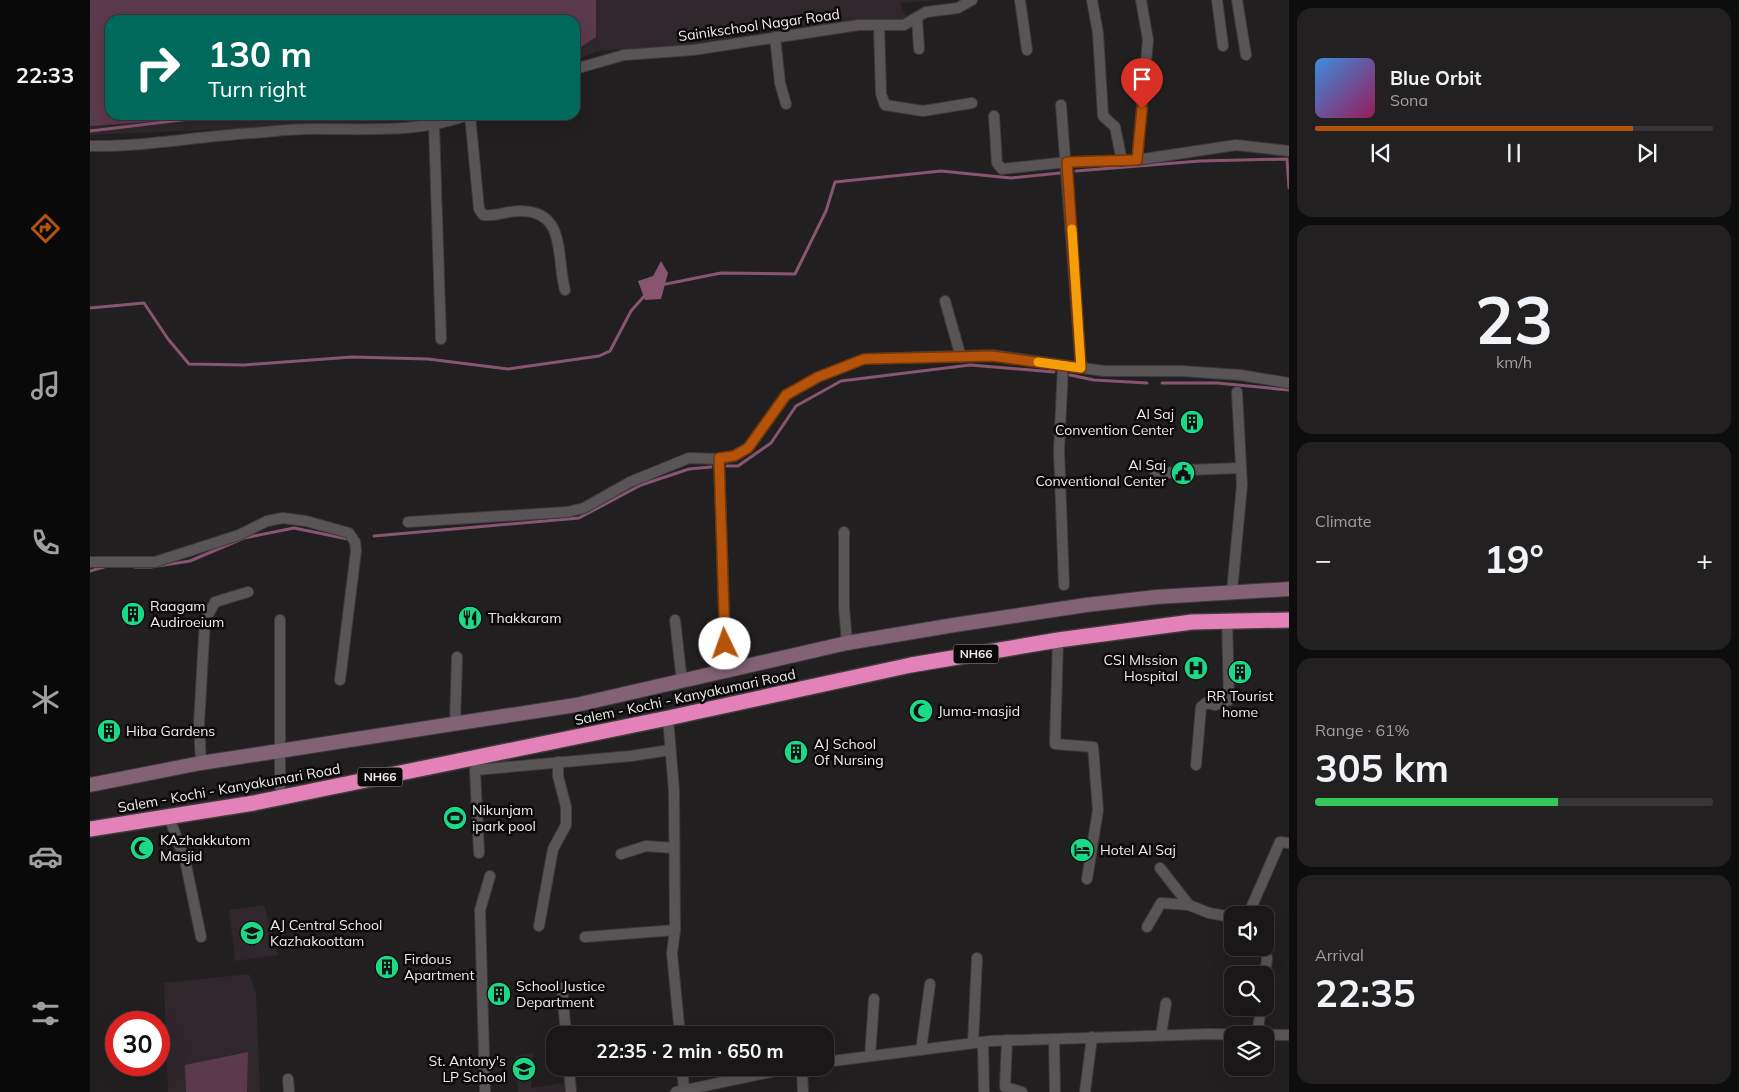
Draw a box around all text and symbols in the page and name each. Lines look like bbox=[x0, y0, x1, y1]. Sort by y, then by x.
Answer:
street label: Sainikschool Nagar Road bbox=[677, 5, 841, 45]
text: 130 m bbox=[208, 32, 312, 76]
icon: right bbox=[125, 35, 190, 100]
pin bbox=[1121, 58, 1163, 109]
text: 22:33 bbox=[16, 61, 74, 89]
icon: arrive bbox=[1128, 65, 1156, 93]
text: Blue Orbit bbox=[1390, 66, 1481, 90]
text: Turn right bbox=[208, 75, 306, 103]
text: Sona bbox=[1390, 90, 1428, 110]
icon: previous bbox=[1367, 139, 1395, 167]
icon: pause bbox=[1500, 139, 1528, 167]
icon: next bbox=[1633, 139, 1661, 167]
icon: directions bbox=[28, 211, 63, 246]
text: 23 bbox=[1475, 279, 1553, 360]
text: km/h bbox=[1496, 352, 1532, 372]
icon: music bbox=[28, 368, 63, 403]
place label: Al Saj Convention Center bbox=[1055, 405, 1175, 439]
building icon: Al Saj Convention Center bbox=[1179, 409, 1205, 435]
place label: Al Saj Conventional Center bbox=[1035, 456, 1167, 490]
public building icon: Al Saj Conventional Center bbox=[1170, 460, 1196, 486]
text: Climate bbox=[1315, 511, 1371, 531]
icon: phone bbox=[28, 525, 63, 560]
text: 19° bbox=[1484, 535, 1544, 583]
text: − bbox=[1315, 542, 1332, 577]
text: + bbox=[1696, 542, 1713, 577]
place label: Raagam Audiroeium bbox=[150, 597, 224, 631]
building icon: Raagam Audiroeium bbox=[120, 601, 146, 627]
restaurant icon: Thakkaram bbox=[457, 605, 483, 631]
place label: Thakkaram bbox=[488, 609, 562, 627]
position arrow bbox=[698, 617, 750, 669]
road number: NH66 bbox=[954, 644, 998, 664]
place label: CSI MIssion Hospital bbox=[1104, 651, 1178, 685]
hospital icon: CSI MIssion Hospital bbox=[1183, 655, 1209, 681]
building icon: RR Tourist home bbox=[1227, 659, 1253, 685]
street label: Salem - Kochi - Kanyakumari Road bbox=[573, 665, 797, 729]
icon: climate bbox=[28, 682, 63, 717]
place label: RR Tourist home bbox=[1207, 687, 1273, 721]
mosque icon: Juma-masjid bbox=[908, 698, 934, 724]
place label: Juma-masjid bbox=[938, 702, 1020, 720]
building icon: Hiba Gardens bbox=[96, 718, 122, 744]
text: Range · 61% bbox=[1315, 720, 1410, 740]
place label: Hiba Gardens bbox=[126, 722, 215, 740]
place label: AJ School Of Nursing bbox=[814, 735, 884, 769]
building icon: AJ School Of Nursing bbox=[783, 739, 809, 765]
text: 305 km bbox=[1315, 744, 1449, 792]
street label: Salem - Kochi - Kanyakumari Road bbox=[116, 760, 342, 816]
road number: NH66 bbox=[358, 768, 402, 786]
place label: Nikunjam ipark pool bbox=[472, 801, 536, 835]
sports icon: Nikunjam ipark pool bbox=[442, 805, 468, 831]
place label: KAzhakkutom Masjid bbox=[160, 831, 250, 865]
mosque icon: KAzhakkutom Masjid bbox=[129, 835, 155, 861]
hotel icon: Hotel Al Saj bbox=[1069, 837, 1095, 863]
icon: car bbox=[28, 839, 63, 874]
place label: Hotel Al Saj bbox=[1100, 841, 1176, 859]
map controls bbox=[1224, 906, 1274, 1076]
button: sound bbox=[1224, 906, 1274, 956]
place label: AJ Central School Kazhakoottam bbox=[270, 916, 382, 950]
school or university icon: AJ Central School Kazhakoottam bbox=[239, 920, 265, 946]
text: Arrival bbox=[1315, 945, 1364, 965]
place label: Firdous Apartment bbox=[404, 950, 475, 984]
building icon: Firdous Apartment bbox=[374, 954, 400, 980]
button: search bbox=[1224, 966, 1274, 1016]
text: 22:35 bbox=[1315, 969, 1416, 1017]
place label: School Justice Department bbox=[516, 977, 605, 1011]
building icon: School Justice Department bbox=[486, 981, 512, 1007]
icon: filters bbox=[28, 996, 63, 1031]
speed limit sign: 30 bbox=[105, 1011, 170, 1076]
button: layers bbox=[1224, 1026, 1274, 1076]
text: 22:35 · 2 min · 650 m bbox=[596, 1039, 784, 1063]
place label: St. Antony's LP School bbox=[428, 1052, 506, 1086]
school or university icon: St. Antony's LP School bbox=[511, 1056, 537, 1082]

